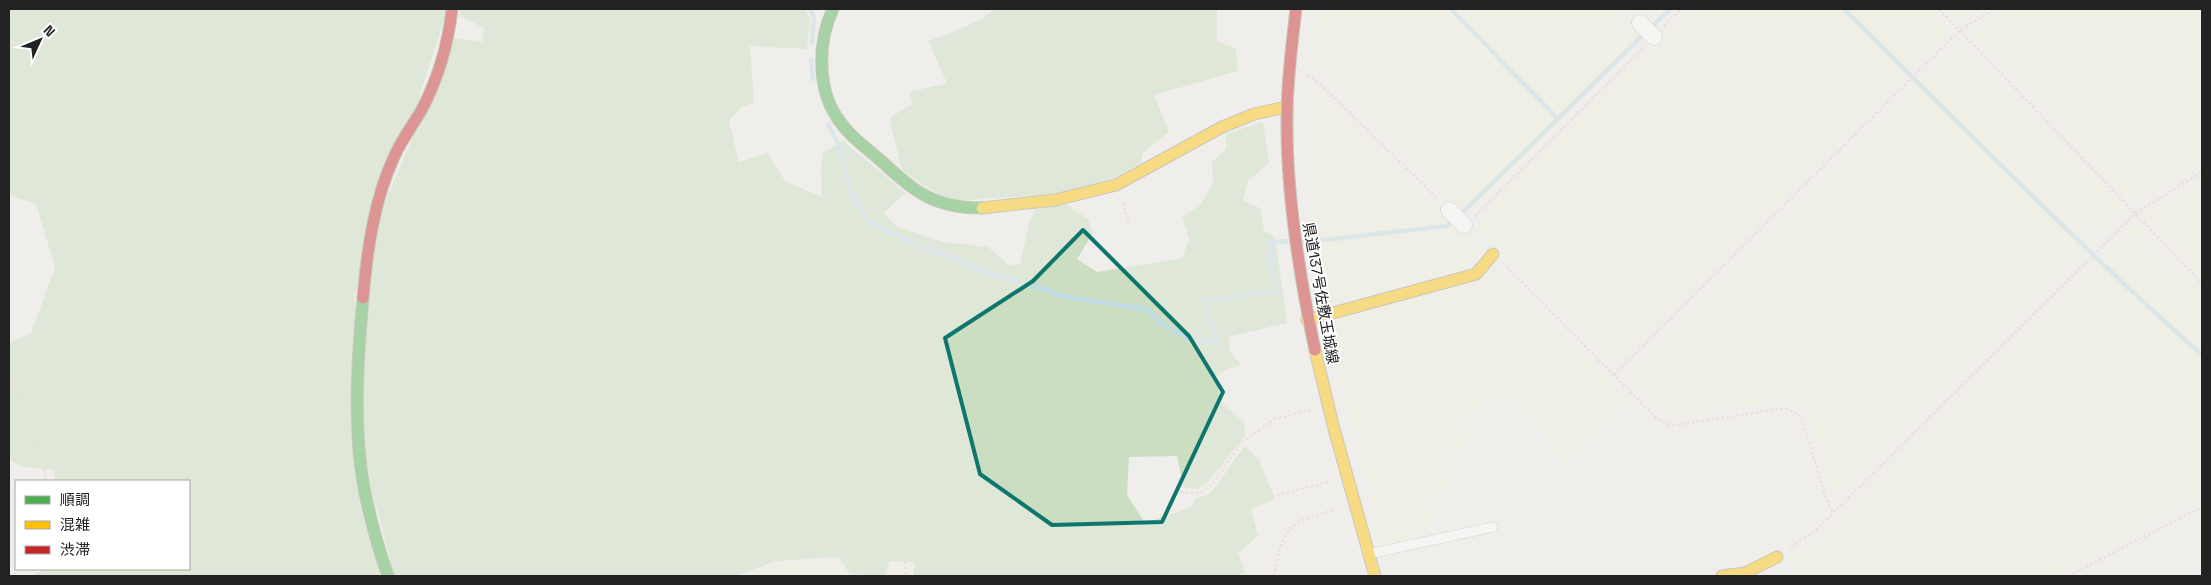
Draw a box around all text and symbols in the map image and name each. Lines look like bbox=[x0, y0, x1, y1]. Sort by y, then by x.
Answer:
north arrow bbox=[15, 15, 65, 65]
text: N bbox=[40, 21, 59, 41]
street label: 県道137号佐敷玉城線 bbox=[1299, 221, 1343, 365]
legend bbox=[15, 480, 190, 570]
text: 順調 bbox=[60, 490, 90, 509]
text: 混雑 bbox=[60, 515, 90, 534]
text: 渋滞 bbox=[60, 540, 90, 559]

